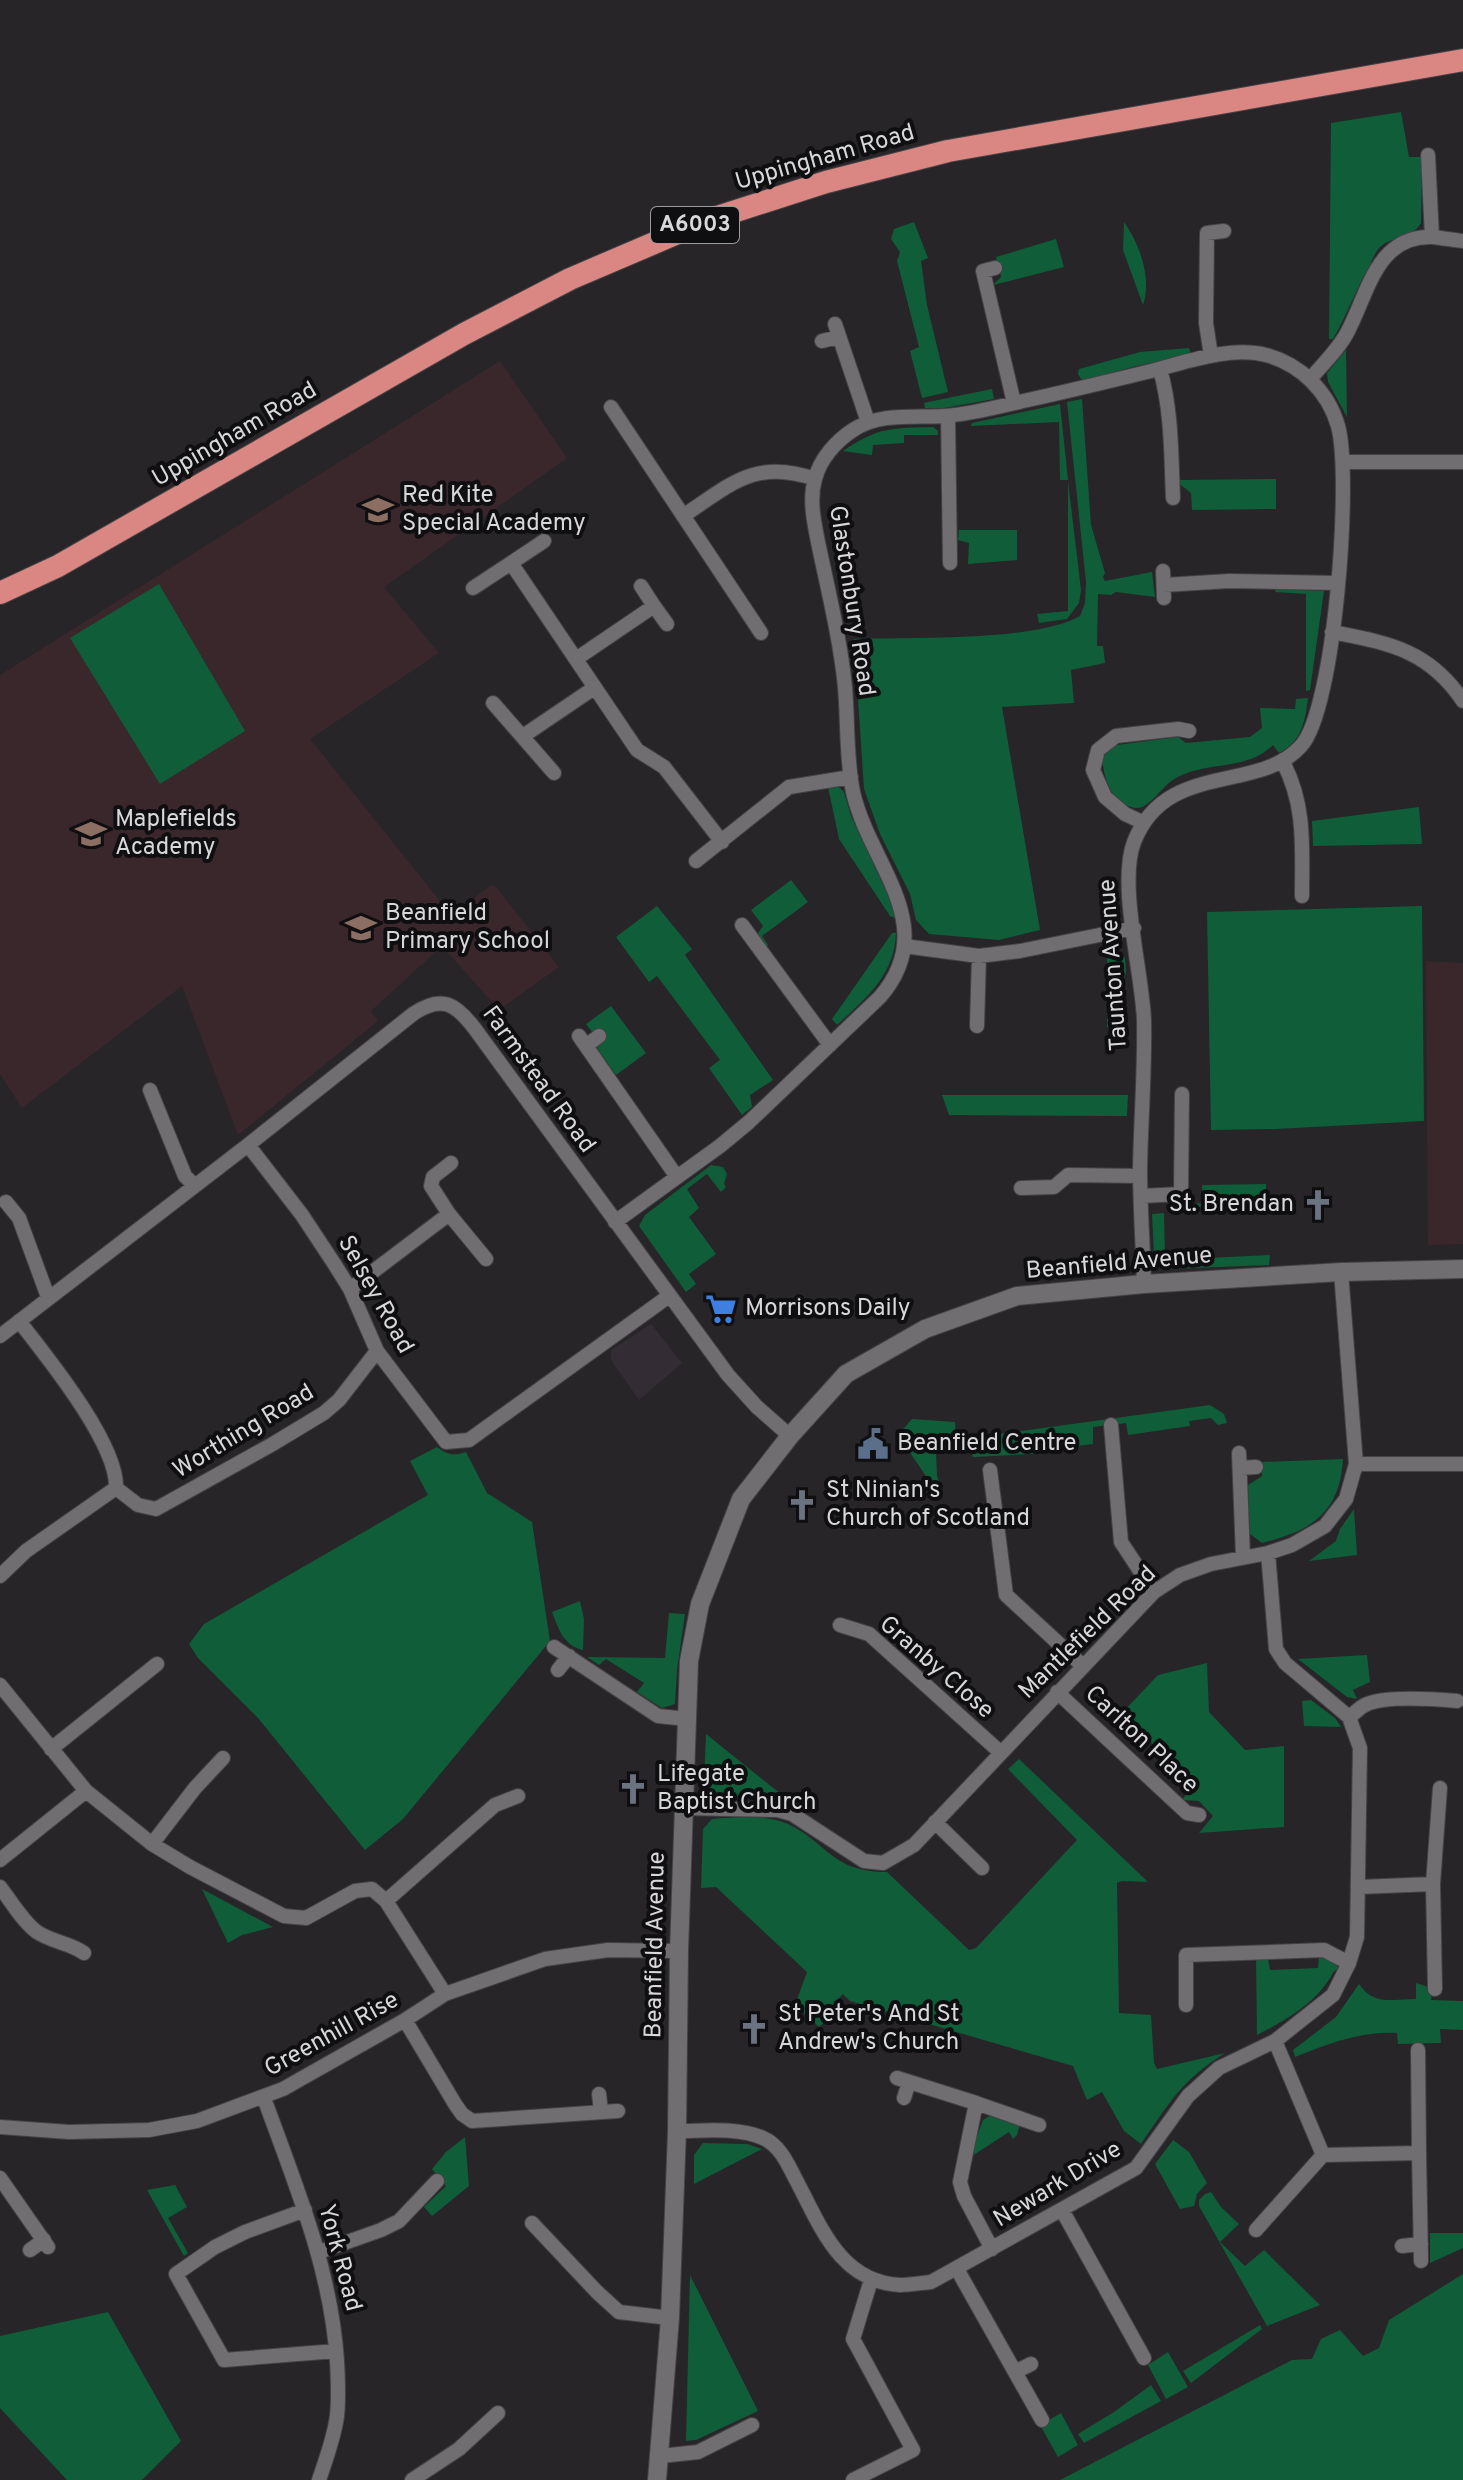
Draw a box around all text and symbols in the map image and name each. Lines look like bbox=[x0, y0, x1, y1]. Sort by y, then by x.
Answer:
street label: Uppingham Road bbox=[732, 118, 918, 198]
road number: A6003 bbox=[651, 207, 739, 243]
street label: Uppingham Road bbox=[147, 376, 323, 494]
place label: Red Kite Special Academy bbox=[402, 481, 586, 539]
school or university icon: Red Kite Special Academy bbox=[361, 493, 395, 527]
street label: Glastonbury Road bbox=[821, 503, 881, 699]
place label: Maplefields Academy bbox=[115, 805, 237, 863]
school or university icon: Maplefields Academy bbox=[74, 817, 108, 851]
street label: Taunton Avenue bbox=[1093, 878, 1135, 1052]
place label: Beanfield Primary School bbox=[385, 899, 550, 957]
school or university icon: Beanfield Primary School bbox=[344, 911, 378, 945]
street label: Farmstead Road bbox=[475, 1001, 601, 1159]
church icon: St. Brendan bbox=[1301, 1188, 1335, 1222]
place label: St. Brendan bbox=[1169, 1190, 1294, 1220]
street label: Selsey Road bbox=[330, 1231, 420, 1359]
street label: Beanfield Avenue bbox=[1025, 1241, 1213, 1287]
supermarket icon: Morrisons Daily bbox=[704, 1292, 738, 1326]
place label: Morrisons Daily bbox=[745, 1294, 910, 1324]
street label: Worthing Road bbox=[168, 1378, 320, 1486]
public building icon: Beanfield Centre bbox=[856, 1427, 890, 1461]
place label: Beanfield Centre bbox=[897, 1429, 1076, 1459]
place label: St Ninian's Church of Scotland bbox=[826, 1476, 1030, 1534]
church icon: St Ninian's Church of Scotland bbox=[785, 1488, 819, 1522]
street label: Mantlefield Road bbox=[1013, 1560, 1163, 1706]
street label: Granby Close bbox=[872, 1610, 1000, 1726]
street label: Carlton Place bbox=[1078, 1680, 1204, 1800]
place label: Lifegate Baptist Church bbox=[657, 1760, 817, 1818]
church icon: Lifegate Baptist Church bbox=[616, 1772, 650, 1806]
street label: Beanfield Avenue bbox=[639, 1851, 673, 2039]
street label: Greenhill Rise bbox=[260, 1986, 404, 2084]
place label: St Peter's And St Andrew's Church bbox=[778, 2000, 960, 2058]
church icon: St Peter's And St Andrew's Church bbox=[737, 2012, 771, 2046]
street label: Newark Drive bbox=[989, 2135, 1127, 2235]
street label: York Road bbox=[310, 2201, 368, 2315]

